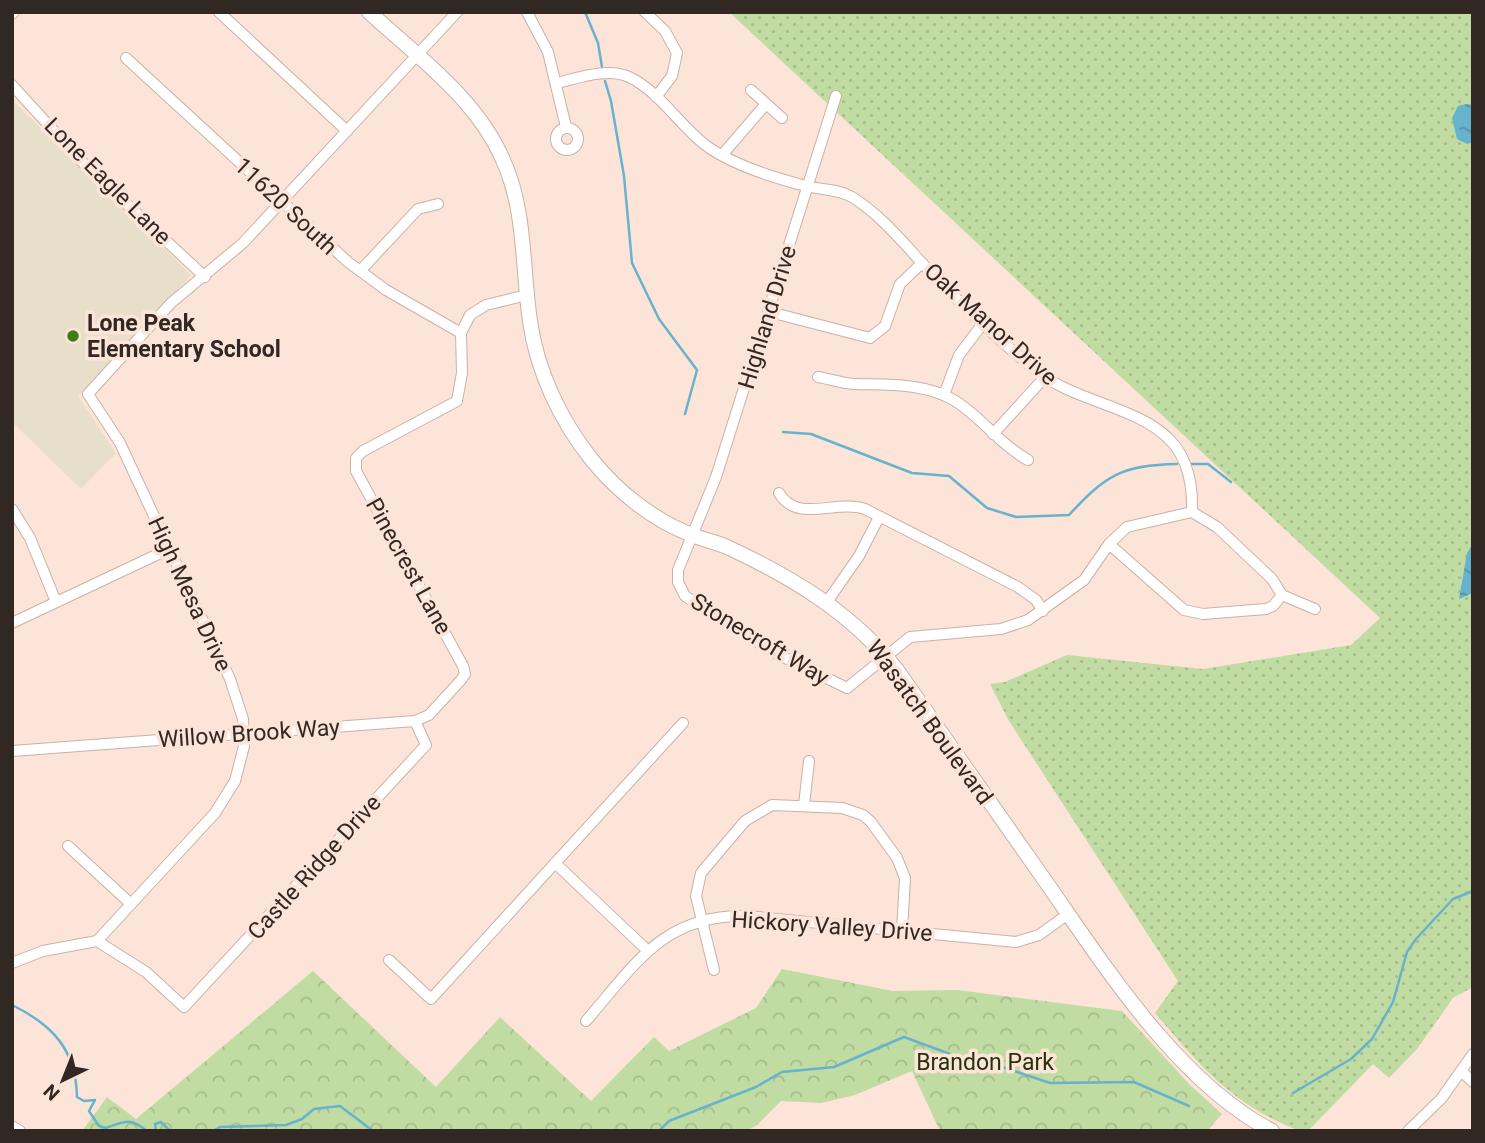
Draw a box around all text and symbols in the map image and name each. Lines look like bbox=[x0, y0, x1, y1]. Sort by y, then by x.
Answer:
street label: Lone Eagle Lane bbox=[39, 112, 177, 250]
street label: 11620 South bbox=[229, 152, 342, 261]
street label: Highland Drive bbox=[733, 242, 802, 392]
street label: Oak Manor Drive bbox=[919, 258, 1063, 391]
place label: Lone Peak Elementary School bbox=[87, 310, 281, 363]
marker: Lone Peak Elementary School bbox=[65, 328, 81, 344]
street label: Pinecrest Lane bbox=[360, 493, 457, 639]
street label: High Mesa Drive bbox=[142, 513, 237, 676]
street label: Stonecroft Way bbox=[686, 588, 834, 691]
street label: Wasatch Boulevard bbox=[861, 635, 998, 810]
street label: Willow Brook Way bbox=[157, 714, 341, 753]
street label: Castle Ridge Drive bbox=[242, 789, 387, 945]
street label: Hickory Valley Drive bbox=[731, 906, 933, 947]
north arrow bbox=[28, 1045, 98, 1115]
park label: Brandon Park bbox=[916, 1049, 1054, 1076]
text: N bbox=[39, 1079, 64, 1105]

